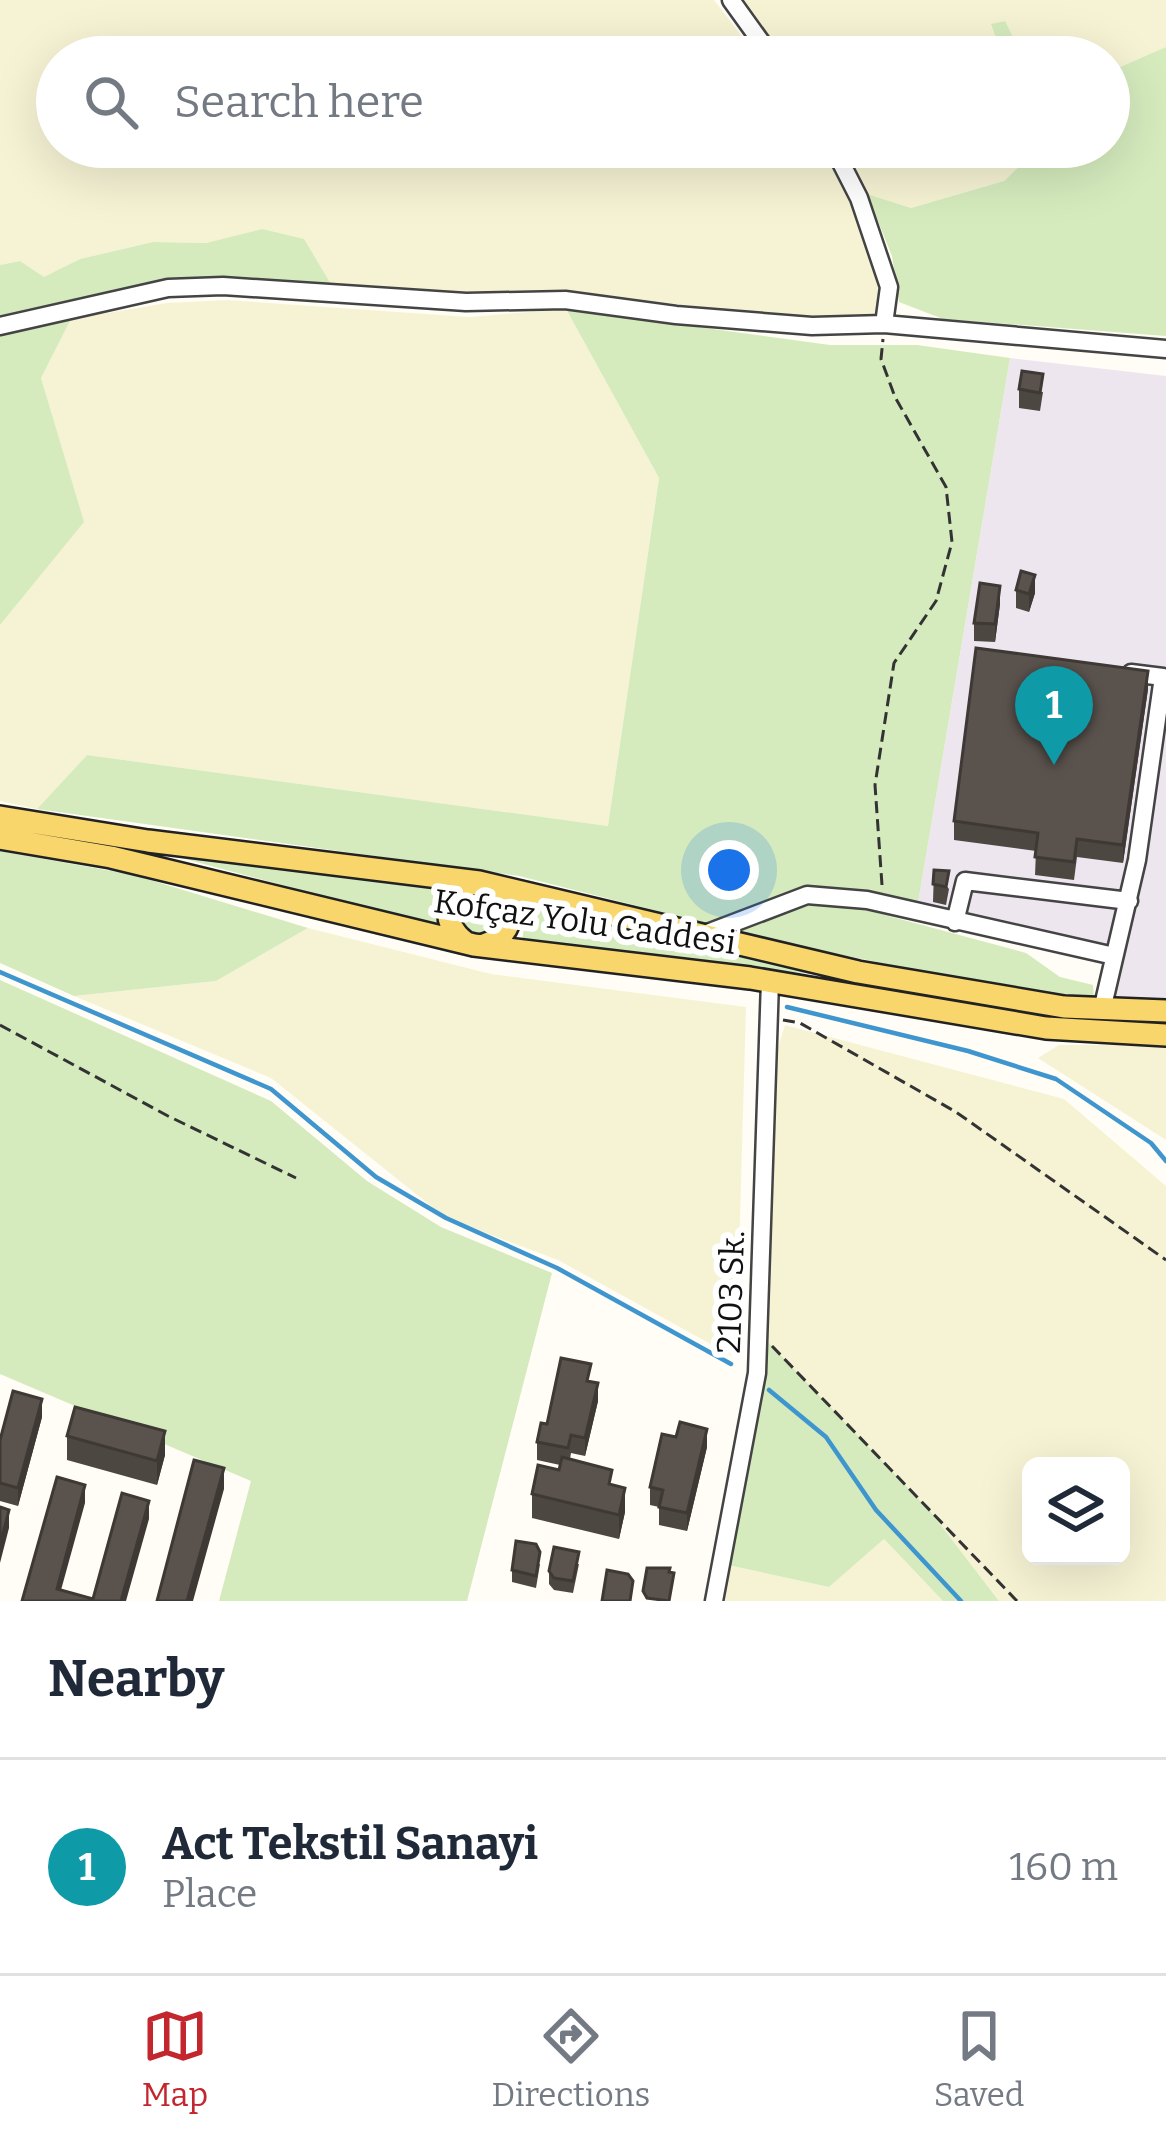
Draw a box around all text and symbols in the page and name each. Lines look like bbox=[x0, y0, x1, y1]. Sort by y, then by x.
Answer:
search box bbox=[36, 36, 1130, 168]
icon: search bbox=[78, 69, 144, 135]
text: Search here bbox=[174, 75, 424, 129]
pin: 1 bbox=[1015, 666, 1093, 765]
your location bbox=[699, 840, 759, 900]
street label: Kofçaz Yolu Caddesi bbox=[431, 881, 739, 963]
street label: 2103 Sk. bbox=[709, 1230, 753, 1354]
map controls bbox=[1022, 1457, 1130, 1565]
button: layers bbox=[1022, 1457, 1130, 1565]
text: Nearby bbox=[48, 1648, 224, 1710]
text: Act Tekstil Sanayi bbox=[162, 1817, 538, 1871]
text: 1 bbox=[79, 1844, 95, 1890]
text: 160 m bbox=[1009, 1844, 1118, 1890]
text: Place bbox=[162, 1871, 257, 1917]
tab: Map bbox=[142, 2003, 208, 2115]
tab: Directions bbox=[492, 2003, 650, 2115]
tab: Saved bbox=[934, 2003, 1024, 2115]

